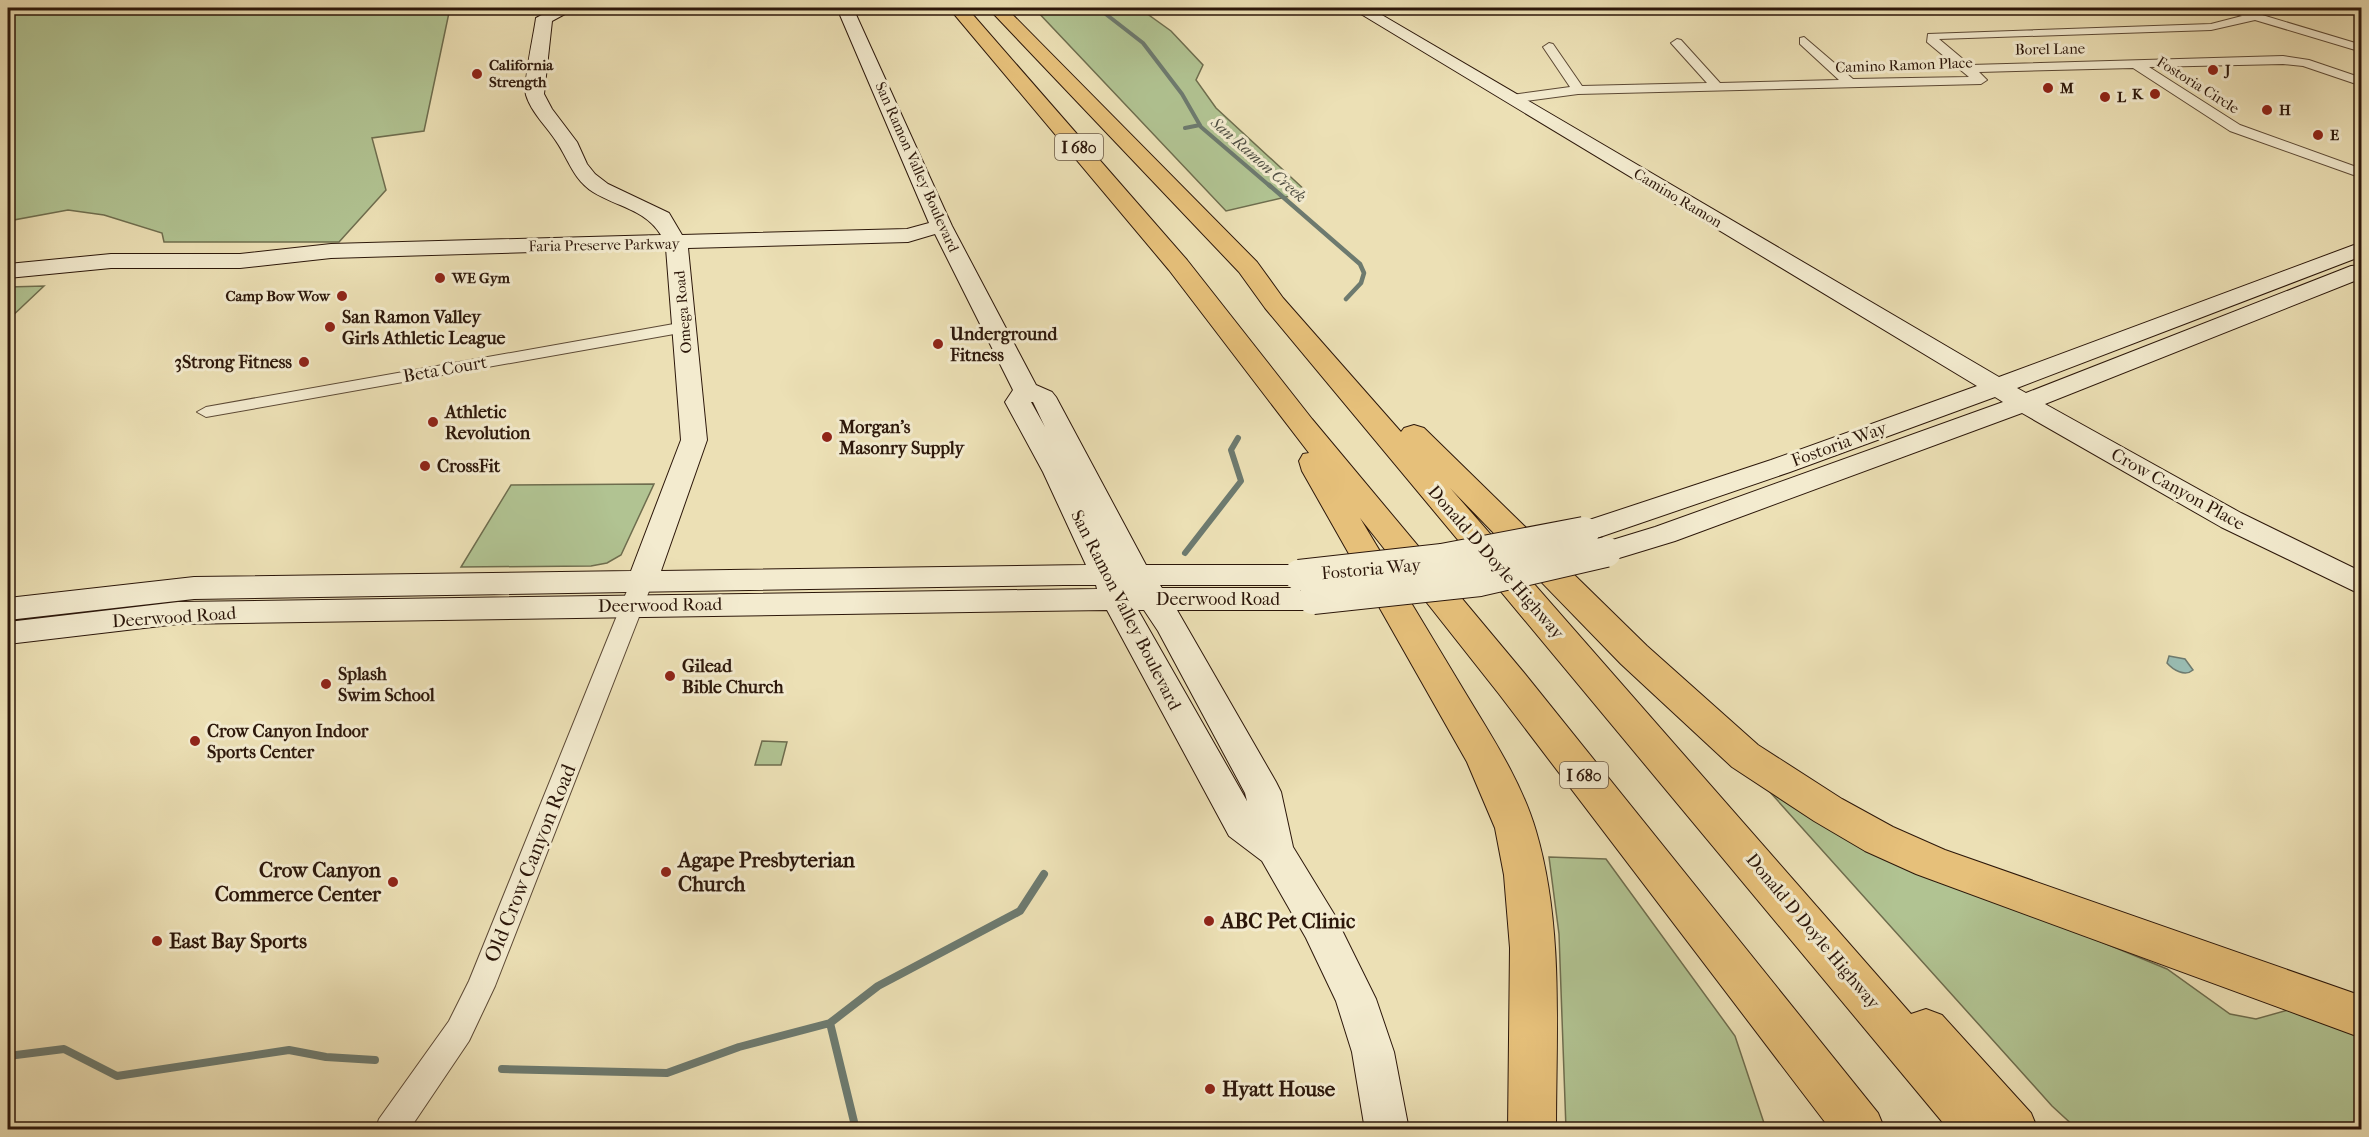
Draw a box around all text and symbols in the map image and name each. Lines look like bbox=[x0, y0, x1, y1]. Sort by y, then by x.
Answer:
street label: Borel Lane bbox=[2015, 39, 2086, 59]
street label: Fostoria Circle bbox=[2153, 53, 2243, 118]
street label: Camino Ramon Place bbox=[1835, 54, 1974, 76]
place label: California Strength bbox=[489, 56, 554, 91]
place label: J bbox=[2223, 61, 2231, 79]
marker: J bbox=[2206, 63, 2220, 77]
marker: California Strength bbox=[470, 67, 484, 81]
street label: San Ramon Valley Boulevard bbox=[871, 79, 963, 256]
place label: M bbox=[2059, 79, 2074, 97]
marker: M bbox=[2041, 81, 2055, 95]
place label: K bbox=[2132, 85, 2144, 103]
marker: K bbox=[2148, 87, 2162, 101]
place label: L bbox=[2117, 88, 2127, 106]
marker: L bbox=[2098, 90, 2112, 104]
place label: H bbox=[2279, 101, 2291, 119]
marker: H bbox=[2260, 103, 2274, 117]
water label: San Ramon Creek bbox=[1206, 112, 1310, 206]
place label: E bbox=[2330, 126, 2340, 144]
marker: E bbox=[2311, 128, 2325, 142]
road number: I 680 bbox=[1055, 134, 1103, 160]
street label: Camino Ramon bbox=[1630, 165, 1726, 232]
street label: Faria Preserve Parkway bbox=[528, 235, 681, 255]
place label: WE Gym bbox=[451, 269, 511, 287]
street label: Omega Road bbox=[670, 269, 696, 354]
marker: WE Gym bbox=[433, 271, 447, 285]
place label: Camp Bow Wow bbox=[225, 287, 331, 305]
marker: Camp Bow Wow bbox=[335, 289, 349, 303]
place label: San Ramon Valley Girls Athletic League bbox=[342, 307, 505, 349]
marker: San Ramon Valley Girls Athletic League bbox=[323, 320, 337, 334]
place label: Underground Fitness bbox=[949, 324, 1058, 366]
marker: Underground Fitness bbox=[931, 337, 945, 351]
place label: 3Strong Fitness bbox=[175, 352, 292, 373]
street label: Beta Court bbox=[402, 352, 489, 387]
marker: 3Strong Fitness bbox=[297, 355, 311, 369]
place label: Athletic Revolution bbox=[444, 402, 531, 444]
marker: Athletic Revolution bbox=[426, 415, 440, 429]
place label: Morgan's Masonry Supply bbox=[838, 417, 965, 459]
street label: Fostoria Way bbox=[1789, 417, 1891, 471]
marker: Morgan's Masonry Supply bbox=[820, 430, 834, 444]
street label: Crow Canyon Place bbox=[2107, 444, 2248, 535]
place label: CrossFit bbox=[437, 456, 501, 477]
marker: CrossFit bbox=[418, 459, 432, 473]
street label: Donald D Doyle Highway bbox=[1423, 481, 1569, 645]
street label: San Ramon Valley Boulevard bbox=[1066, 507, 1185, 714]
street label: Fostoria Way bbox=[1320, 555, 1423, 584]
street label: Deerwood Road bbox=[1156, 589, 1280, 610]
street label: Deerwood Road bbox=[598, 594, 723, 617]
street label: Deerwood Road bbox=[111, 603, 237, 632]
place label: Gilead Bible Church bbox=[682, 656, 784, 698]
place label: Splash Swim School bbox=[338, 664, 436, 706]
marker: Gilead Bible Church bbox=[663, 669, 677, 683]
marker: Splash Swim School bbox=[319, 677, 333, 691]
place label: Crow Canyon Indoor Sports Center bbox=[207, 721, 369, 763]
marker: Crow Canyon Indoor Sports Center bbox=[188, 734, 202, 748]
street label: Old Crow Canyon Road bbox=[479, 760, 581, 966]
road number: I 680 bbox=[1560, 762, 1608, 788]
place label: Agape Presbyterian Church bbox=[676, 848, 856, 896]
street label: Donald D Doyle Highway bbox=[1741, 849, 1885, 1014]
place label: Crow Canyon Commerce Center bbox=[215, 858, 382, 906]
marker: Agape Presbyterian Church bbox=[659, 865, 673, 879]
marker: Crow Canyon Commerce Center bbox=[386, 875, 400, 889]
place label: ABC Pet Clinic bbox=[1219, 909, 1355, 933]
marker: ABC Pet Clinic bbox=[1202, 914, 1216, 928]
place label: East Bay Sports bbox=[169, 929, 307, 953]
marker: East Bay Sports bbox=[150, 934, 164, 948]
place label: Hyatt House bbox=[1222, 1077, 1336, 1101]
marker: Hyatt House bbox=[1203, 1082, 1217, 1096]

